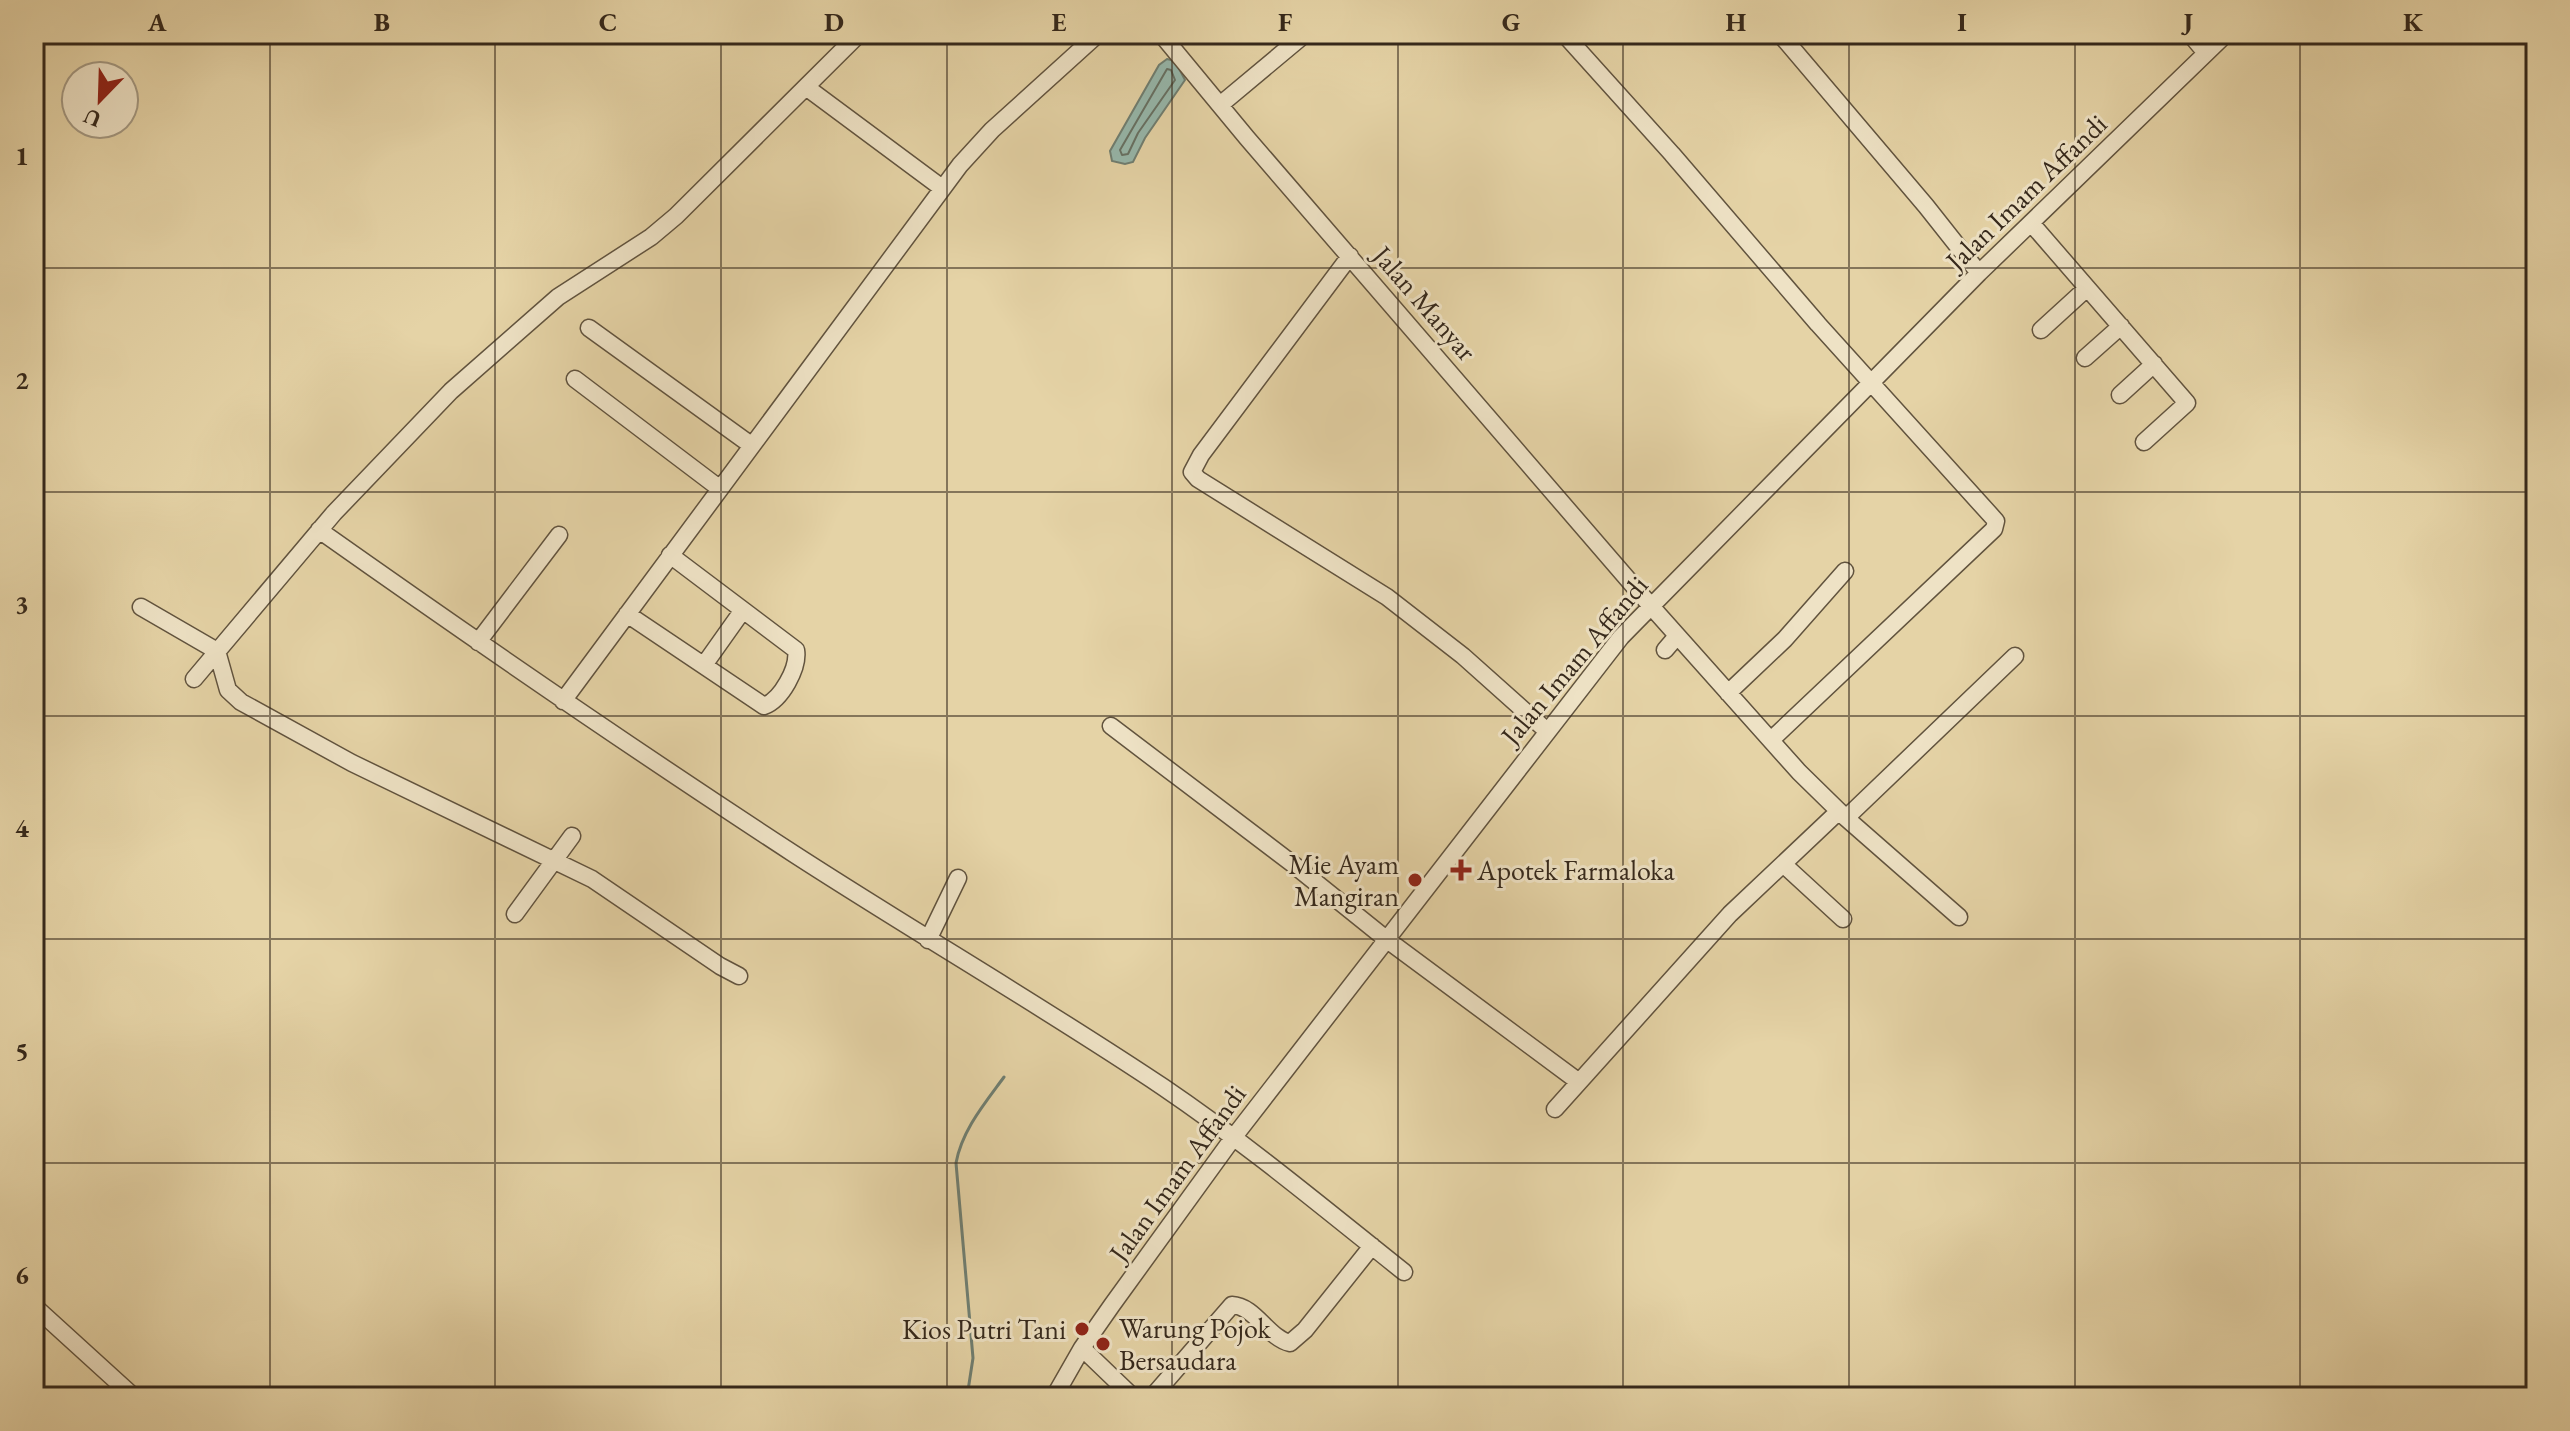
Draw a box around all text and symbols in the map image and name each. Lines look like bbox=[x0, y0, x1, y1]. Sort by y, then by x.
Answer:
text: A bbox=[147, 5, 167, 39]
text: B bbox=[374, 5, 390, 39]
text: C bbox=[599, 5, 617, 39]
text: D bbox=[824, 5, 844, 39]
text: E bbox=[1052, 5, 1067, 39]
text: F bbox=[1278, 5, 1292, 39]
text: G bbox=[1502, 5, 1521, 39]
text: H bbox=[1726, 5, 1747, 39]
text: I bbox=[1957, 5, 1967, 39]
text: J bbox=[2180, 5, 2193, 39]
text: K bbox=[2403, 5, 2424, 39]
north arrow bbox=[60, 60, 140, 140]
text: U bbox=[79, 101, 106, 134]
street label: Jalan Imam Affandi bbox=[1936, 106, 2114, 279]
text: 1 bbox=[15, 139, 29, 173]
street label: Jalan Manyar bbox=[1364, 237, 1485, 368]
text: 2 bbox=[15, 363, 29, 397]
street label: Jalan Imam Affandi bbox=[1491, 568, 1656, 754]
text: 3 bbox=[15, 587, 29, 621]
text: 4 bbox=[15, 811, 29, 845]
place label: Mie Ayam Mangiran bbox=[1288, 846, 1399, 914]
place label: Apotek Farmaloka bbox=[1476, 852, 1675, 888]
marker: Apotek Farmaloka bbox=[1452, 861, 1470, 879]
marker: Mie Ayam Mangiran bbox=[1406, 871, 1424, 889]
text: 5 bbox=[15, 1034, 29, 1068]
street label: Jalan Imam Affandi bbox=[1099, 1077, 1254, 1270]
text: 6 bbox=[15, 1258, 29, 1292]
place label: Warung Pojok Bersaudara bbox=[1119, 1310, 1271, 1378]
place label: Kios Putri Tani bbox=[902, 1311, 1066, 1347]
marker: Kios Putri Tani bbox=[1073, 1320, 1091, 1338]
marker: Warung Pojok Bersaudara bbox=[1094, 1335, 1112, 1353]

